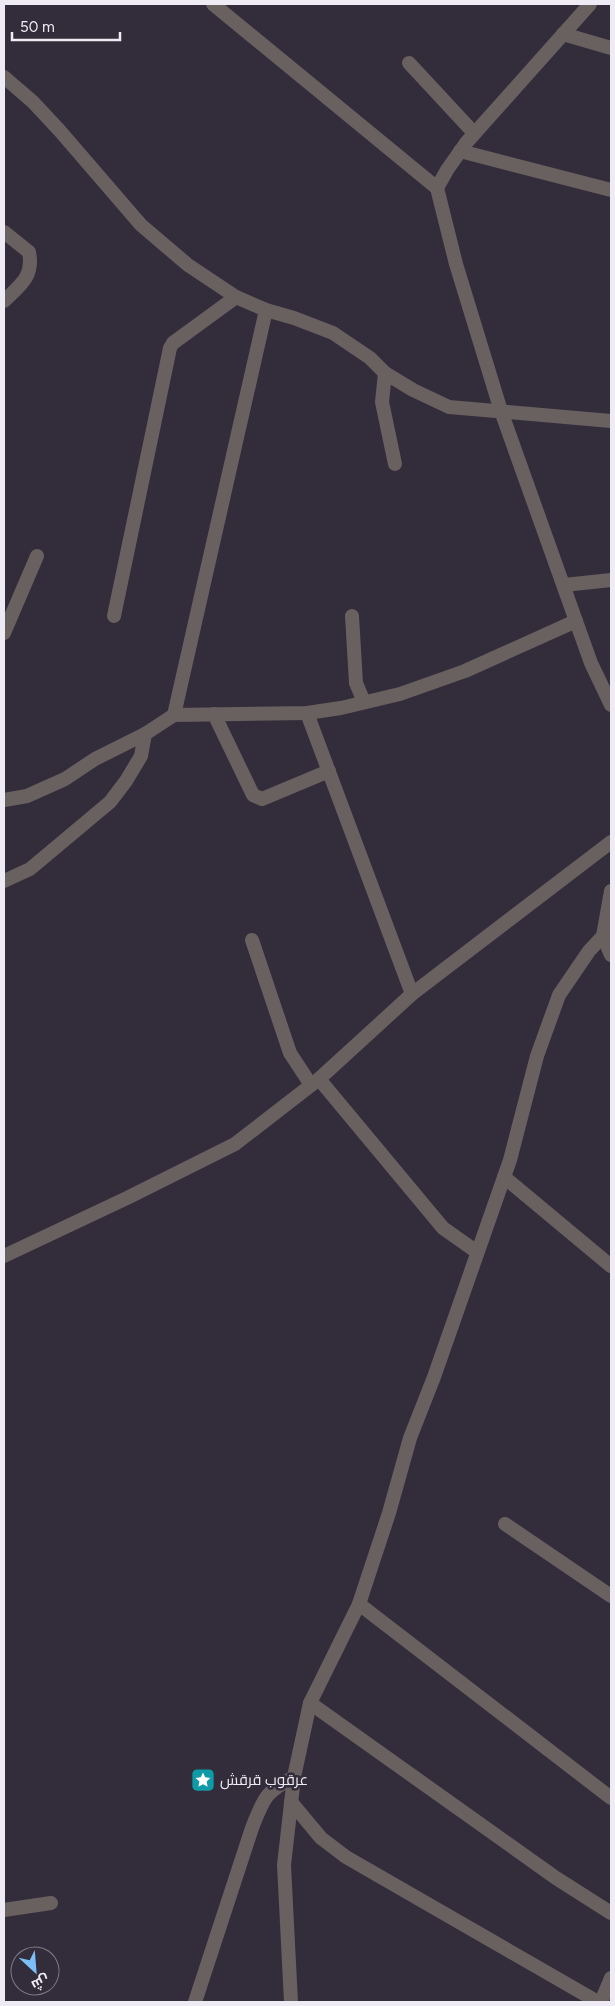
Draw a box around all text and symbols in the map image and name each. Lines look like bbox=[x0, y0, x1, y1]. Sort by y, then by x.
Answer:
scale bar bbox=[12, 10, 120, 42]
text: 50 m bbox=[20, 18, 55, 36]
place icon: عرقوب قرقش bbox=[190, 1767, 216, 1793]
place label: عرقوب قرقش bbox=[220, 1771, 308, 1790]
north arrow bbox=[10, 1946, 60, 1996]
text: ش bbox=[29, 1971, 52, 1994]

